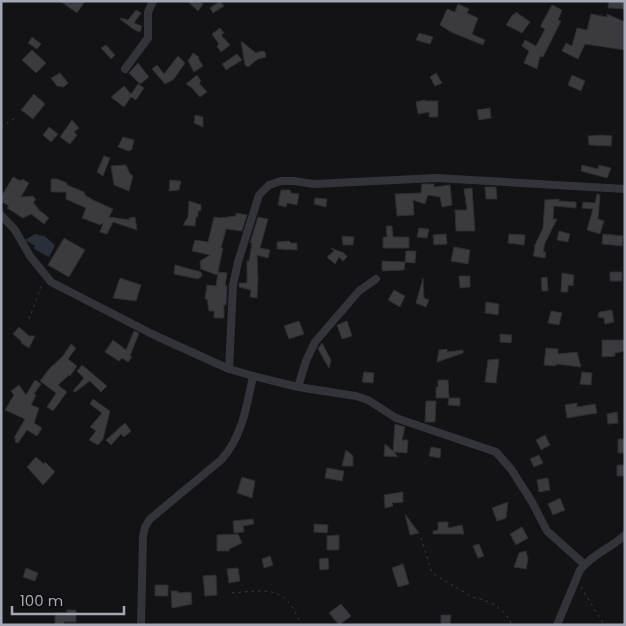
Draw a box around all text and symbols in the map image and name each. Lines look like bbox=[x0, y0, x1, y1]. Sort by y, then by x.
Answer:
scale bar bbox=[12, 584, 125, 616]
text: 100 m bbox=[20, 590, 63, 611]

